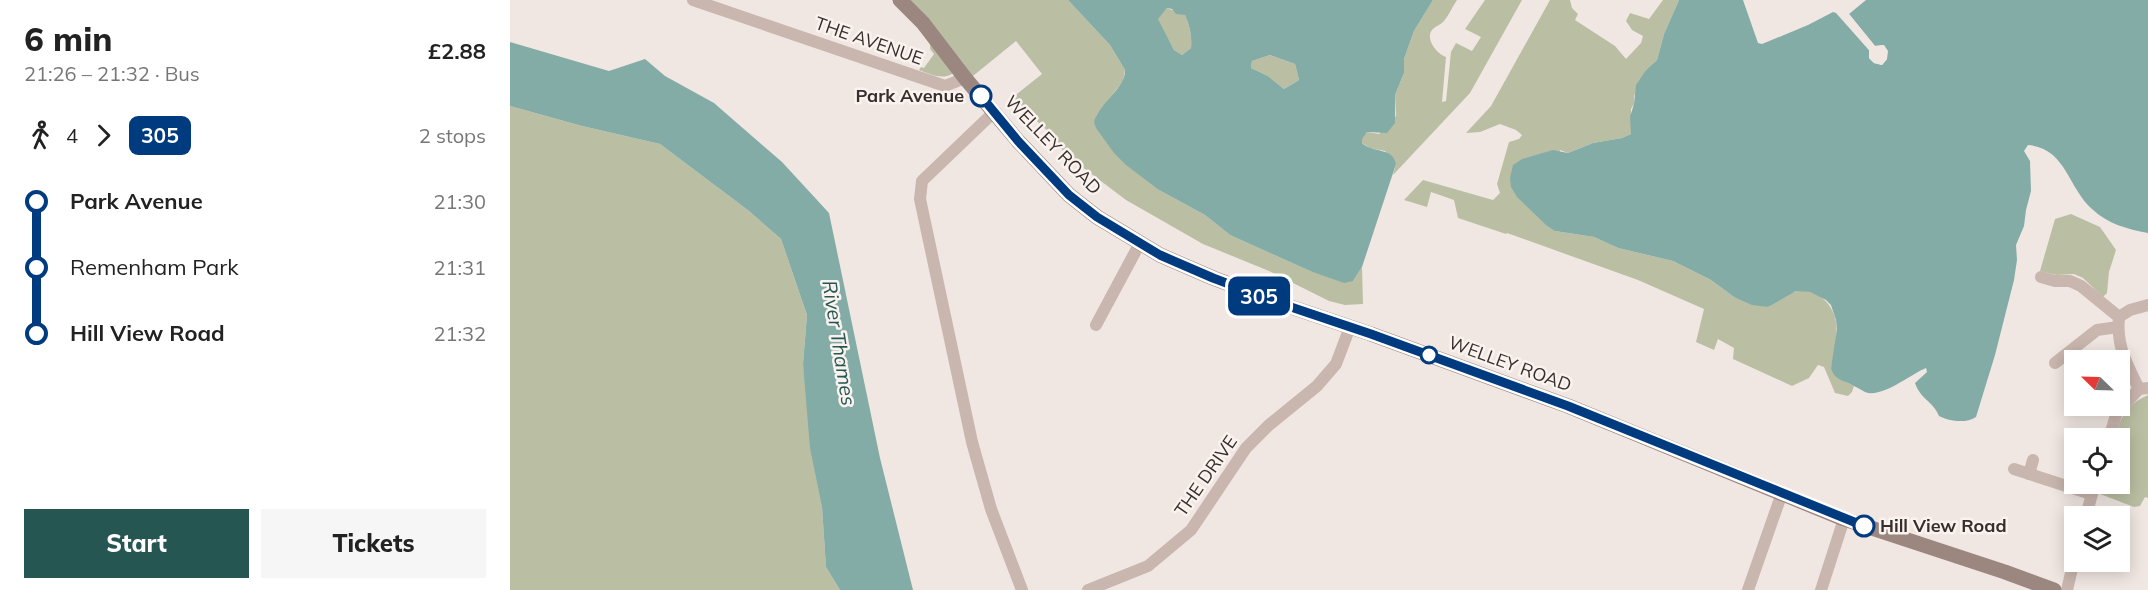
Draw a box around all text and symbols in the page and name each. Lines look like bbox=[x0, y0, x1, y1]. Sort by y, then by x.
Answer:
street label: THE AVENUE bbox=[812, 11, 926, 70]
text: 6 min bbox=[24, 18, 112, 59]
text: £2.88 bbox=[428, 37, 486, 65]
text: 21:26 – 21:32 · Bus bbox=[24, 61, 200, 86]
place label: Park Avenue bbox=[855, 84, 964, 107]
marker: Park Avenue bbox=[970, 85, 992, 107]
street label: WELLEY ROAD bbox=[1000, 90, 1106, 199]
icon: walk bbox=[24, 119, 57, 152]
icon: forward bbox=[87, 119, 120, 152]
text: 305 bbox=[141, 122, 179, 148]
text: 4 bbox=[66, 123, 78, 148]
text: 2 stops bbox=[419, 123, 486, 148]
text: Park Avenue bbox=[70, 187, 203, 215]
text: 21:30 bbox=[433, 189, 486, 214]
text: Remenham Park bbox=[70, 253, 239, 281]
text: 21:31 bbox=[433, 255, 486, 280]
line badge: 305 bbox=[1224, 276, 1293, 316]
water label: River Thames bbox=[817, 278, 862, 407]
text: 305 bbox=[1240, 283, 1278, 309]
text: Hill View Road bbox=[70, 319, 225, 347]
text: 21:32 bbox=[433, 321, 486, 346]
street label: WELLEY ROAD bbox=[1446, 331, 1575, 396]
unlabelled marker bbox=[1420, 346, 1438, 364]
north arrow bbox=[2064, 350, 2130, 416]
map controls bbox=[2064, 350, 2130, 572]
button: locate bbox=[2064, 428, 2130, 494]
street label: THE DRIVE bbox=[1169, 431, 1242, 521]
button: layers bbox=[2064, 506, 2130, 572]
button: Start bbox=[24, 509, 249, 578]
button: Tickets bbox=[261, 509, 486, 578]
place label: Hill View Road bbox=[1880, 514, 2007, 537]
marker: Hill View Road bbox=[1853, 515, 1875, 537]

